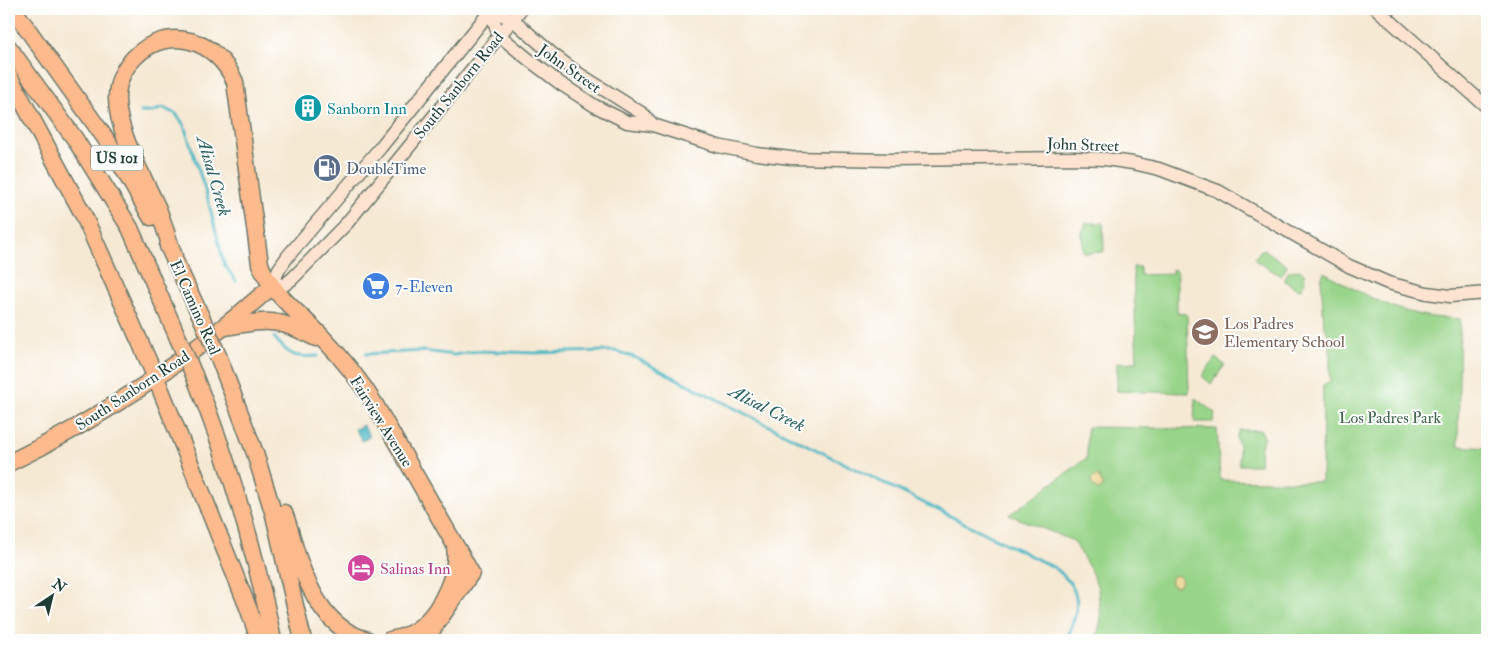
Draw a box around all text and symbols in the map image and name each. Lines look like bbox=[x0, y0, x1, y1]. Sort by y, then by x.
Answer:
street label: South Sanborn Road bbox=[409, 28, 508, 143]
street label: John Street bbox=[533, 39, 605, 99]
building icon: Sanborn Inn bbox=[293, 93, 323, 123]
place label: Sanborn Inn bbox=[327, 99, 407, 119]
water label: Alisal Creek bbox=[191, 131, 236, 219]
street label: John Street bbox=[1045, 134, 1119, 157]
road number: US 101 bbox=[91, 146, 143, 170]
fuel station icon: DoubleTime bbox=[312, 153, 342, 183]
place label: DoubleTime bbox=[346, 159, 426, 179]
street label: El Camino Real bbox=[165, 257, 225, 358]
supermarket icon: 7-Eleven bbox=[361, 271, 391, 301]
place label: 7-Eleven bbox=[395, 277, 453, 297]
place label: Los Padres Elementary School bbox=[1224, 314, 1345, 352]
school or university icon: Los Padres Elementary School bbox=[1190, 317, 1220, 347]
street label: South Sanborn Road bbox=[72, 346, 193, 435]
street label: Fairview Avenue bbox=[345, 372, 417, 471]
water label: Alisal Creek bbox=[723, 379, 809, 437]
park label: Los Padres Park bbox=[1339, 408, 1441, 428]
hotel icon: Salinas Inn bbox=[346, 553, 376, 583]
place label: Salinas Inn bbox=[380, 559, 450, 579]
north arrow bbox=[28, 572, 78, 622]
text: N bbox=[48, 575, 70, 597]

